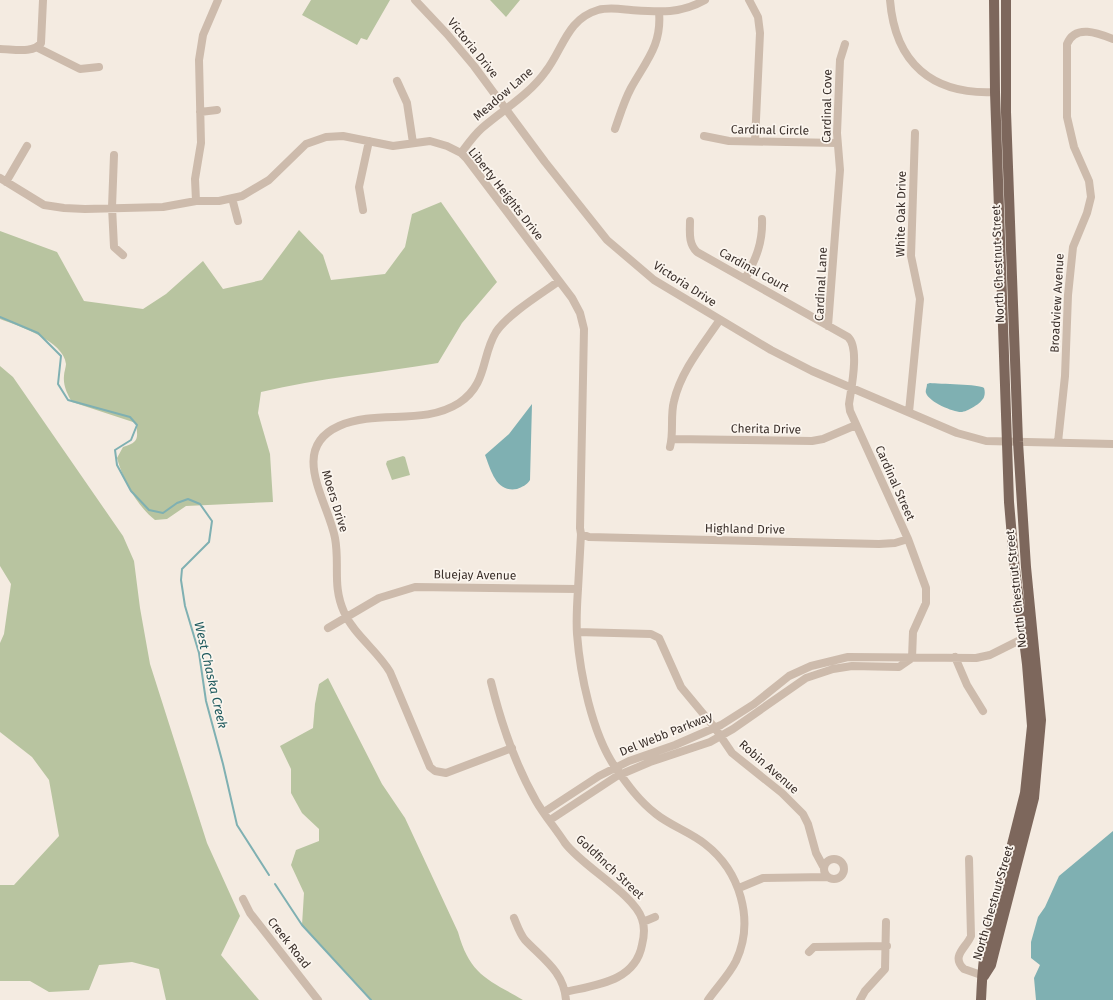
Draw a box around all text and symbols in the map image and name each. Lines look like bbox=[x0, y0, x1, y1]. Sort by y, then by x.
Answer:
street label: Victoria Drive bbox=[445, 15, 501, 81]
street label: Meadow Lane bbox=[470, 64, 536, 124]
street label: Cardinal Cove bbox=[819, 69, 835, 143]
street label: Cardinal Circle bbox=[731, 122, 809, 138]
street label: Liberty Heights Drive bbox=[466, 145, 546, 243]
street label: White Oak Drive bbox=[893, 171, 909, 257]
street label: North Chestnut Street bbox=[989, 204, 1007, 323]
street label: Cardinal Court bbox=[717, 245, 792, 295]
street label: Cardinal Lane bbox=[812, 247, 830, 321]
street label: Broadview Avenue bbox=[1047, 253, 1067, 353]
street label: Victoria Drive bbox=[651, 258, 719, 310]
street label: Cherita Drive bbox=[731, 421, 801, 437]
street label: Cardinal Street bbox=[872, 443, 918, 523]
street label: Moers Drive bbox=[319, 468, 351, 534]
street label: Highland Drive bbox=[705, 521, 785, 537]
street label: North Chestnut Street bbox=[1003, 529, 1029, 649]
street label: Bluejay Avenue bbox=[433, 567, 517, 583]
water label: West Chaska Creek bbox=[191, 620, 231, 730]
street label: Del Webb Parkway bbox=[617, 709, 715, 759]
street label: Robin Avenue bbox=[736, 737, 802, 797]
street label: Goldfinch Street bbox=[573, 832, 647, 902]
street label: North Chestnut Street bbox=[970, 843, 1016, 962]
street label: Creek Road bbox=[265, 915, 313, 971]

